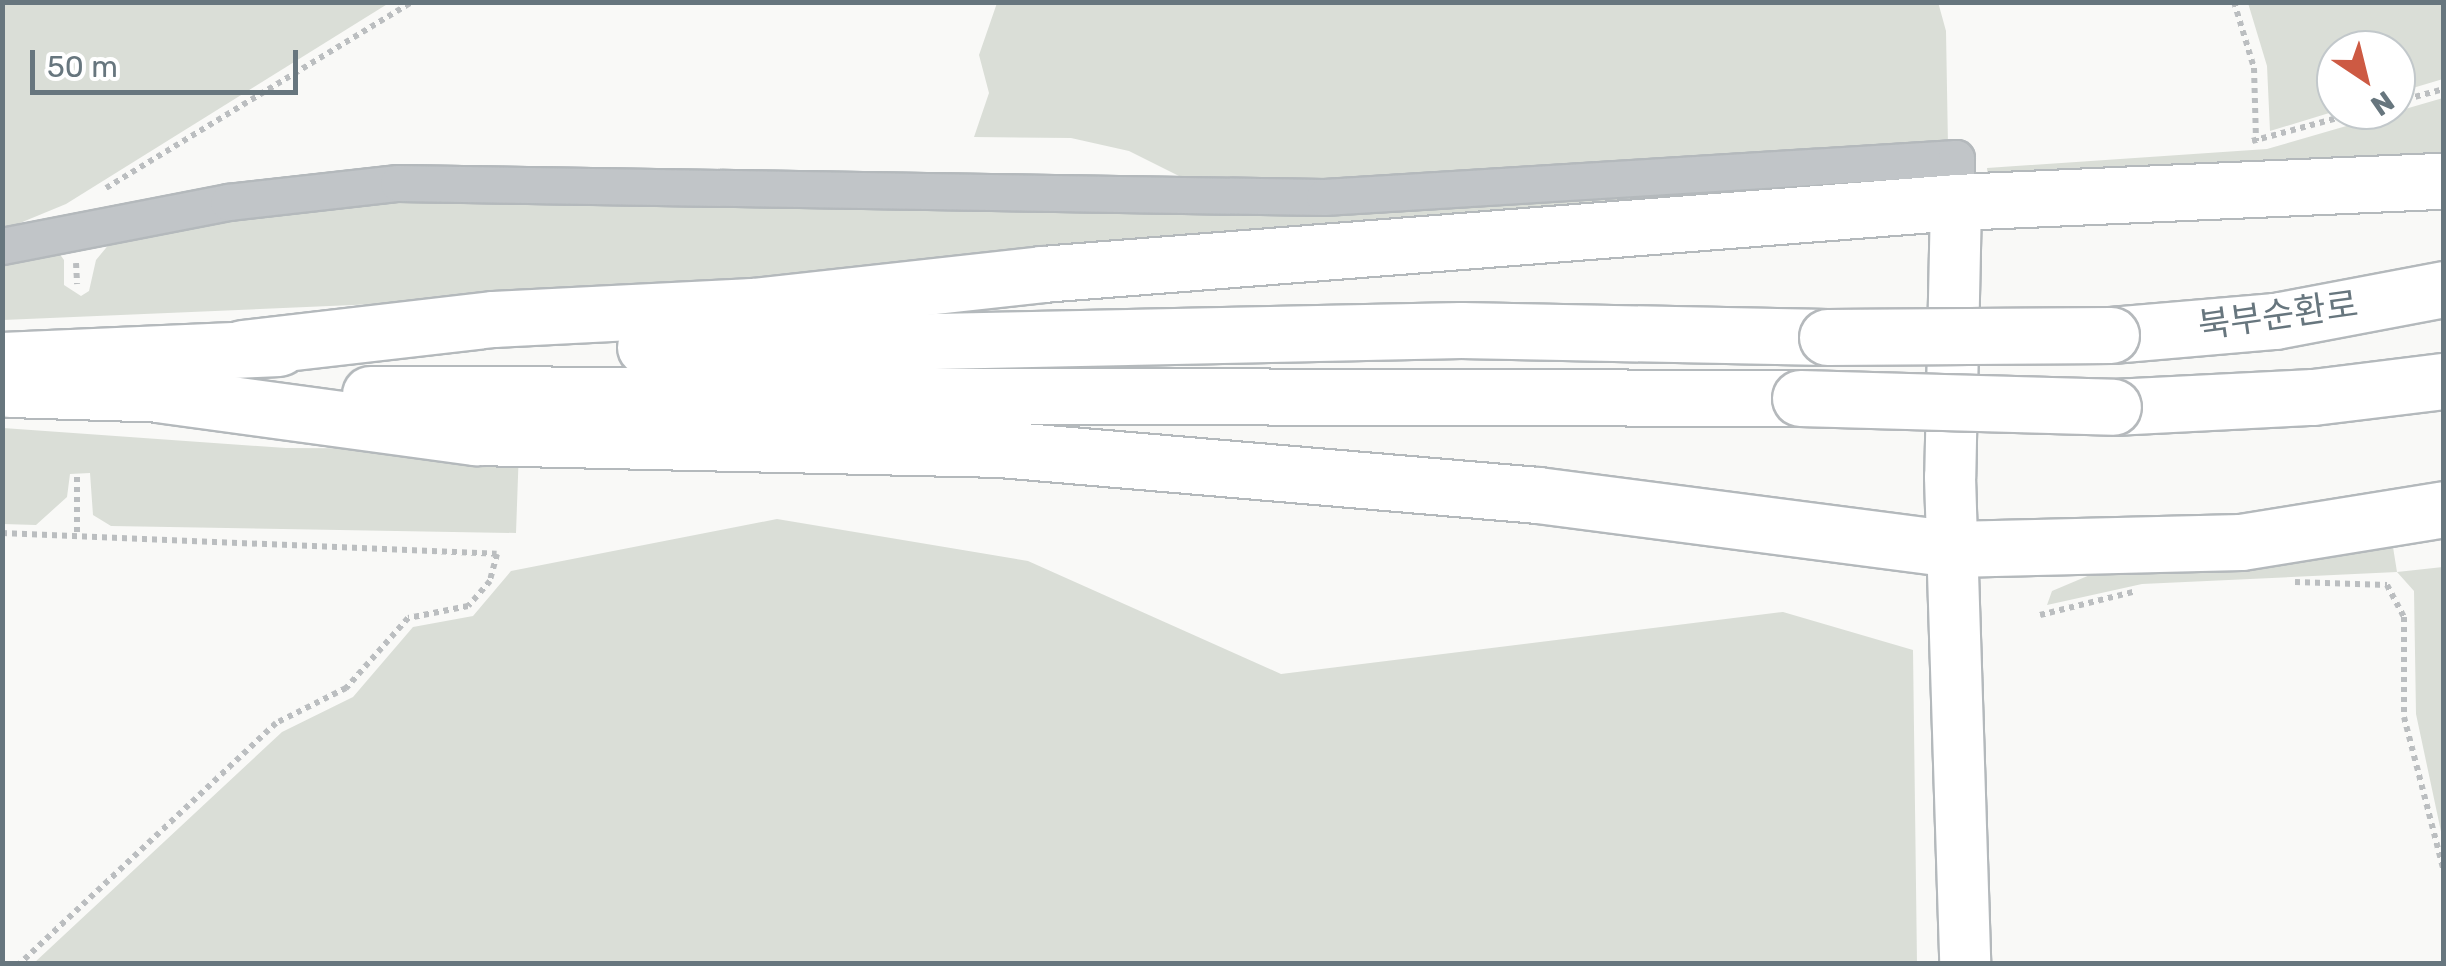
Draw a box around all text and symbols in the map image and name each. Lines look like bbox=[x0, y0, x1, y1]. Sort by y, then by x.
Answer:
scale bar bbox=[35, 30, 302, 92]
north arrow bbox=[2316, 30, 2416, 130]
text: 50 m bbox=[47, 49, 118, 85]
text: N bbox=[2365, 84, 2400, 123]
street label: 북부순환로 bbox=[2195, 283, 2361, 347]

